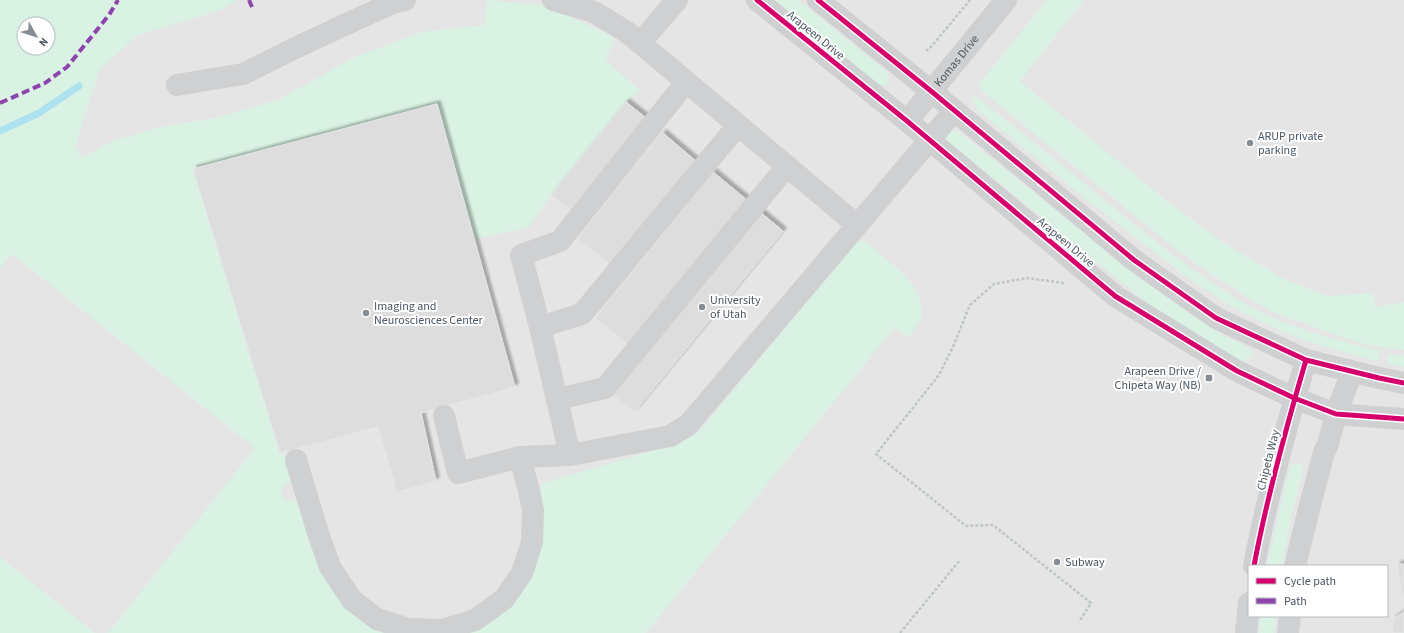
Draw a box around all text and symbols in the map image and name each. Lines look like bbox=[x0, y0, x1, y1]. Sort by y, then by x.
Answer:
street label: Arapeen Drive bbox=[783, 7, 848, 64]
north arrow bbox=[16, 16, 56, 56]
street label: Komas Drive bbox=[930, 31, 983, 91]
text: N bbox=[35, 34, 52, 50]
place label: ARUP private parking bbox=[1258, 128, 1323, 159]
marker: ARUP private parking bbox=[1245, 138, 1255, 148]
street label: Arapeen Drive bbox=[1033, 213, 1098, 271]
place label: University of Utah bbox=[710, 292, 761, 323]
place label: Imaging and Neurosciences Center bbox=[374, 298, 484, 329]
marker: University of Utah bbox=[697, 302, 707, 312]
marker: Imaging and Neurosciences Center bbox=[361, 308, 371, 318]
place label: Arapeen Drive / Chipeta Way (NB) bbox=[1115, 363, 1202, 394]
marker: Arapeen Drive / Chipeta Way (NB) bbox=[1204, 373, 1214, 383]
street label: Chipeta Way bbox=[1253, 428, 1284, 492]
place label: Subway bbox=[1065, 554, 1105, 571]
marker: Subway bbox=[1052, 557, 1062, 567]
legend bbox=[1248, 565, 1388, 617]
text: Cycle path bbox=[1284, 573, 1336, 590]
text: Path bbox=[1284, 593, 1307, 610]

